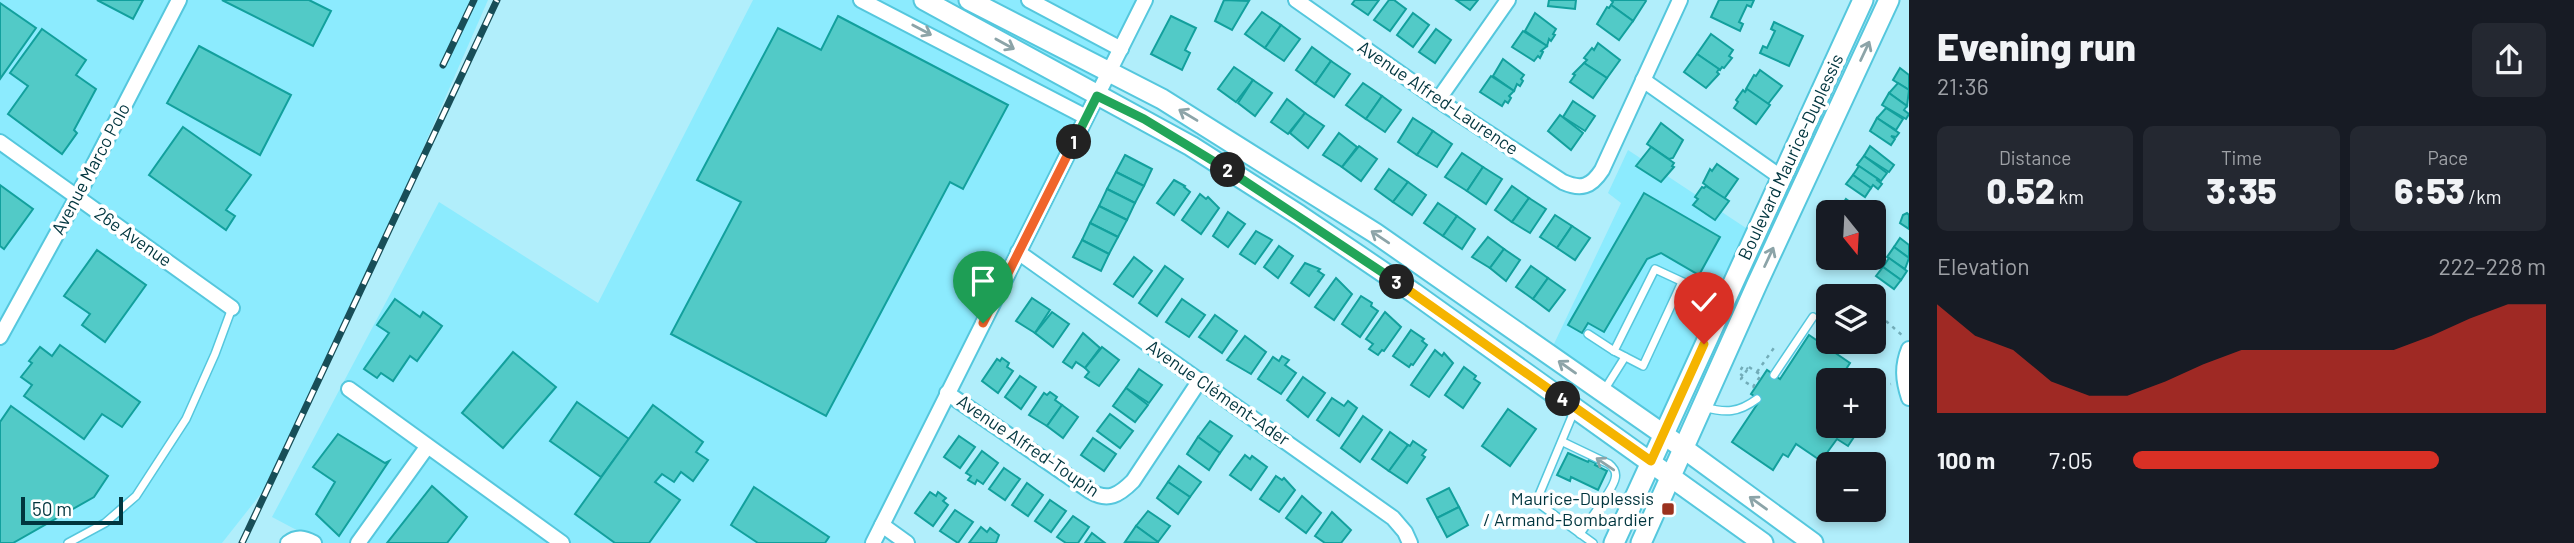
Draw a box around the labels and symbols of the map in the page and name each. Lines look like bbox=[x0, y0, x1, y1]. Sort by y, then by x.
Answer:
one-way arrow bbox=[912, 24, 932, 38]
street label: Avenue Alfred-Laurence bbox=[1354, 35, 1523, 159]
one-way arrow bbox=[995, 38, 1015, 52]
one-way arrow bbox=[1859, 41, 1873, 62]
street label: Boulevard Maurice-Duplessis bbox=[1733, 50, 1848, 263]
street label: Avenue Marco Polo bbox=[46, 99, 134, 238]
one-way arrow bbox=[1178, 108, 1198, 122]
pin: 1 bbox=[1056, 124, 1092, 160]
pin: 2 bbox=[1210, 152, 1246, 188]
north arrow bbox=[1816, 200, 1886, 270]
street label: 26e Avenue bbox=[91, 202, 176, 271]
one-way arrow bbox=[1371, 230, 1390, 244]
one-way arrow bbox=[1763, 247, 1776, 268]
pin bbox=[953, 251, 1013, 323]
pin: 3 bbox=[1380, 264, 1414, 300]
pin bbox=[1674, 272, 1734, 344]
street label: Avenue Clément-Ader bbox=[1143, 335, 1295, 450]
one-way arrow bbox=[1558, 360, 1577, 374]
pin: 4 bbox=[1546, 382, 1580, 416]
street label: Avenue Alfred-Toupin bbox=[953, 389, 1104, 501]
one-way arrow bbox=[1596, 457, 1615, 472]
place label: Maurice-Duplessis / Armand-Bombardier bbox=[1483, 487, 1654, 530]
scale bar bbox=[21, 494, 122, 526]
one-way arrow bbox=[1749, 496, 1768, 510]
marker: Maurice-Duplessis / Armand-Bombardier bbox=[1660, 501, 1676, 517]

